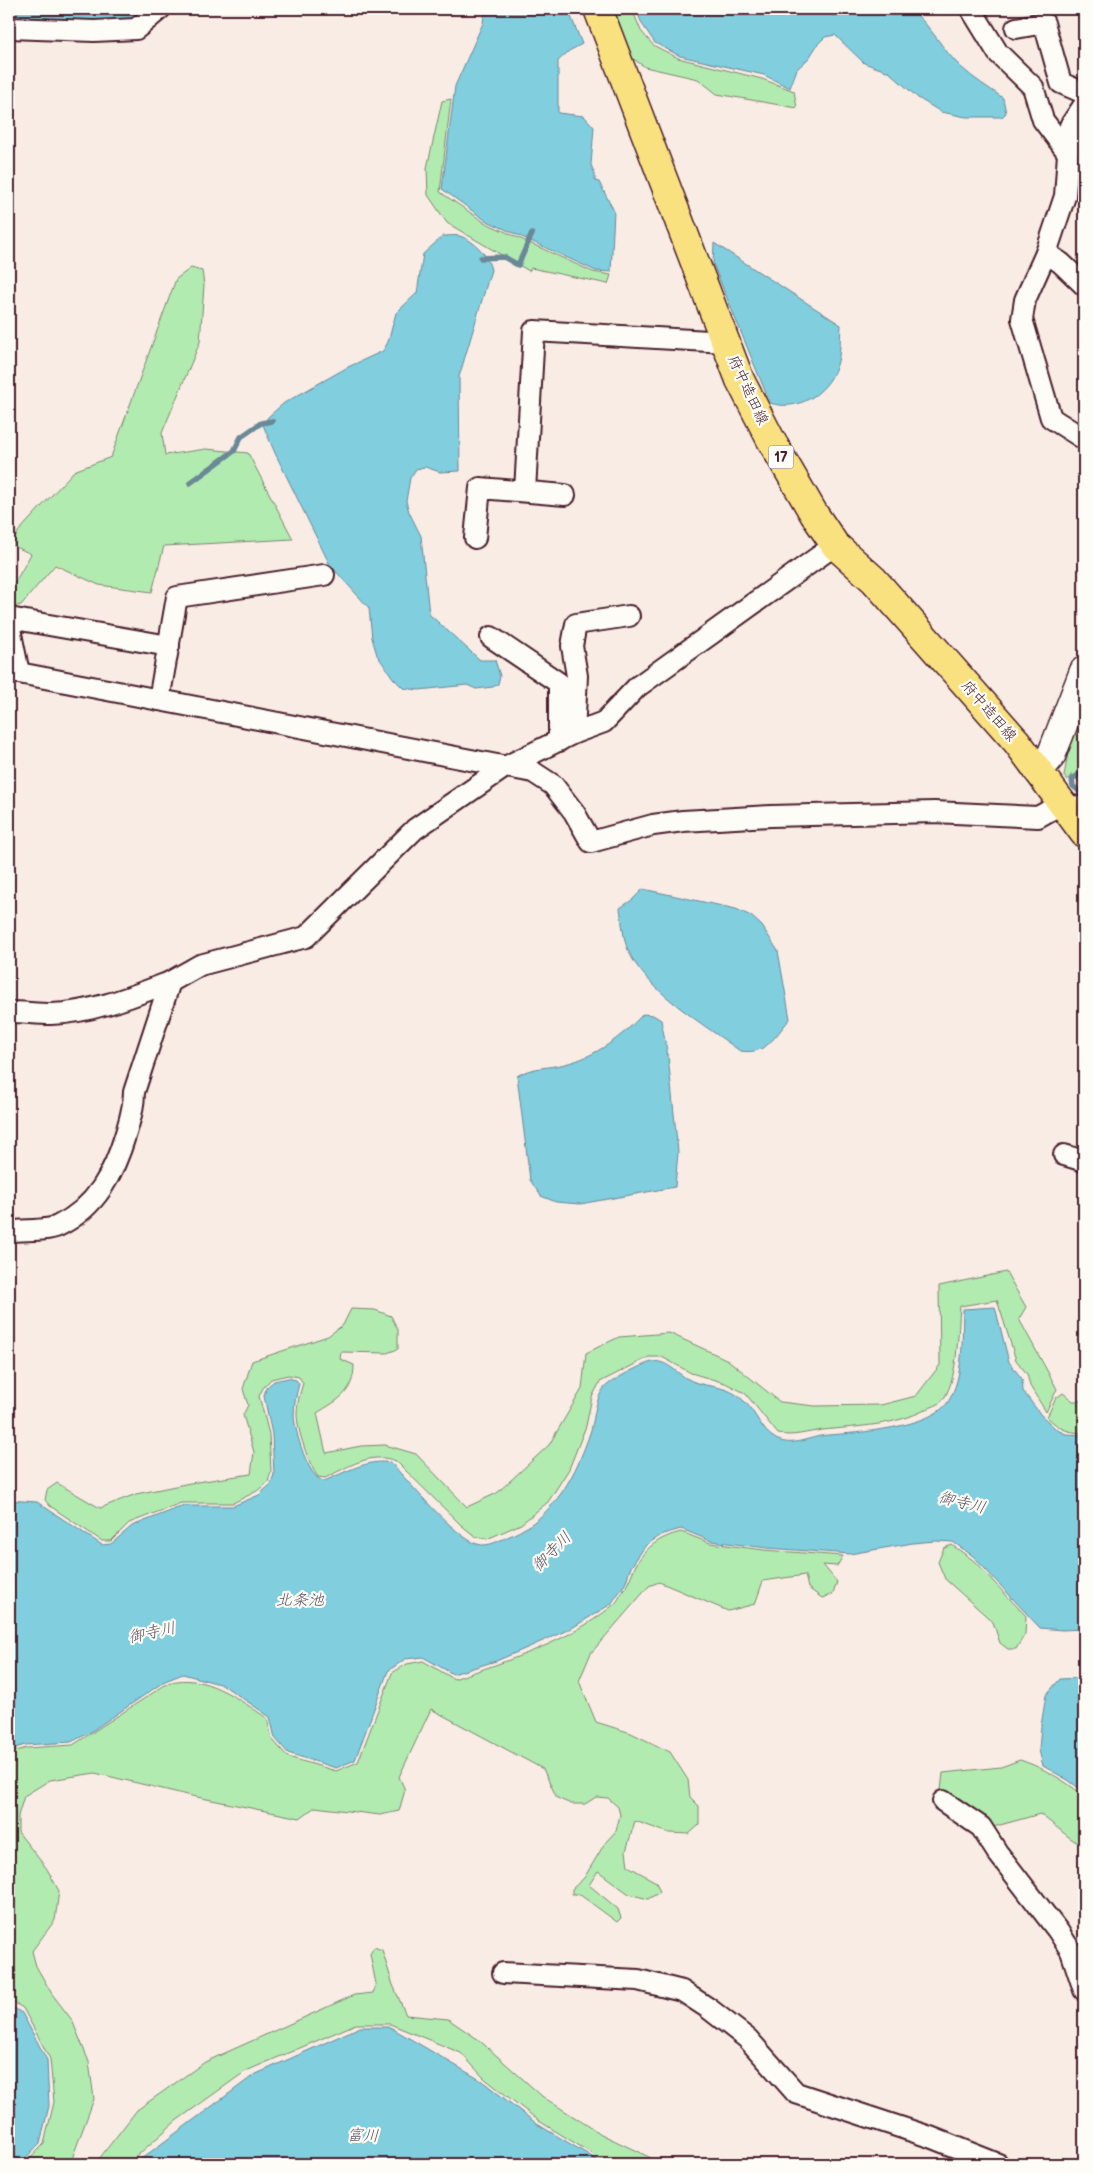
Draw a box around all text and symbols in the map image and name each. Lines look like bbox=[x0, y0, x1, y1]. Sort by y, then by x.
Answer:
street label: 府中造田線 bbox=[724, 352, 772, 428]
road number: 17 bbox=[768, 446, 794, 468]
street label: 府中造田線 bbox=[957, 676, 1021, 746]
water label: 御寺川 bbox=[936, 1488, 988, 1518]
water label: 御寺川 bbox=[528, 1528, 576, 1576]
water label: 北条池 bbox=[276, 1591, 325, 1610]
water label: 御寺川 bbox=[127, 1619, 177, 1647]
water label: 富川 bbox=[347, 2126, 379, 2146]

